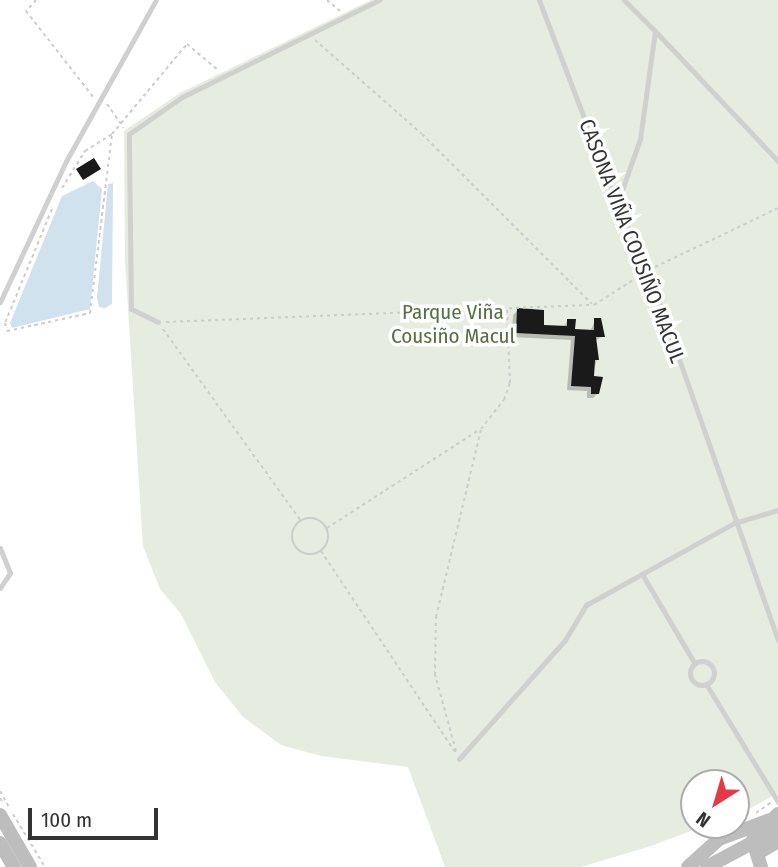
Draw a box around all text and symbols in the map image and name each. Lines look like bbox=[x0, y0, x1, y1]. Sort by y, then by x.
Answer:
street label: CASONA VIÑA COUSIÑO MACUL bbox=[574, 115, 690, 367]
park label: Parque Viña Cousiño Macul bbox=[391, 299, 515, 349]
north arrow bbox=[680, 769, 750, 839]
scale bar bbox=[32, 794, 161, 838]
text: 100 m bbox=[41, 807, 92, 833]
text: N bbox=[692, 807, 715, 832]

